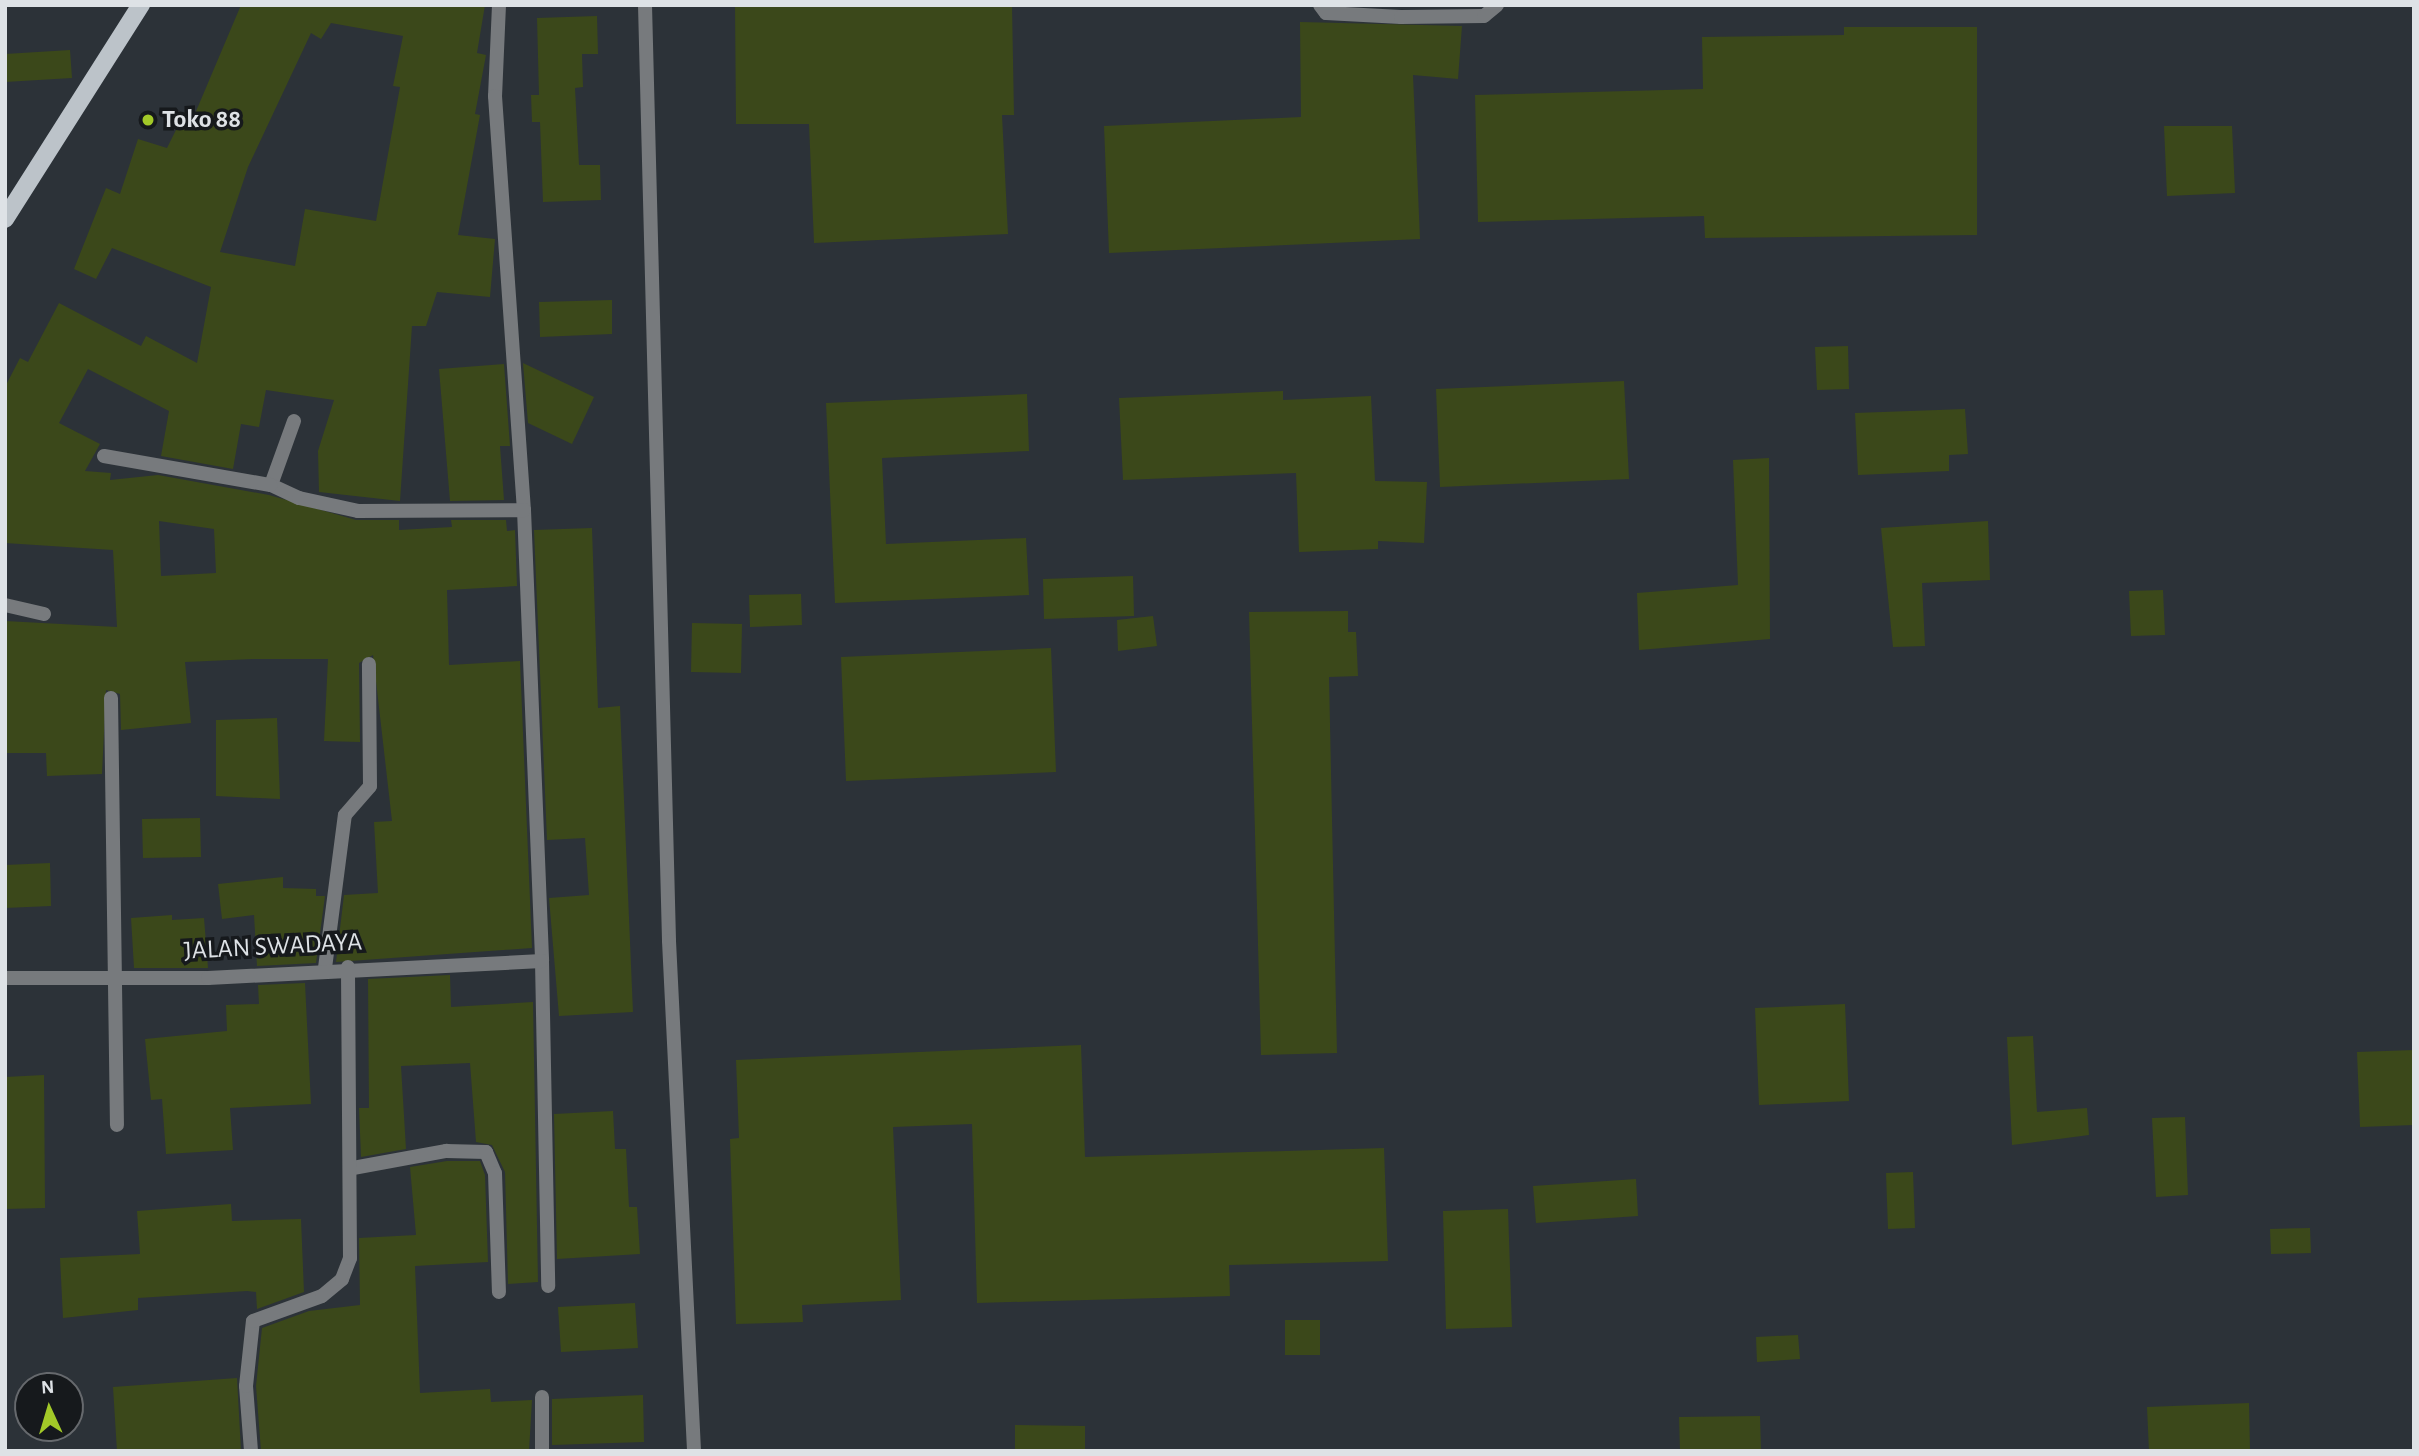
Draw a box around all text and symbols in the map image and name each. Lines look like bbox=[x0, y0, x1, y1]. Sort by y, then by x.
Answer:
place label: Toko 88 bbox=[162, 104, 241, 136]
marker: Toko 88 bbox=[140, 112, 156, 128]
street label: JALAN SWADAYA bbox=[183, 927, 363, 967]
north arrow bbox=[14, 1372, 84, 1442]
text: N bbox=[40, 1378, 55, 1397]

